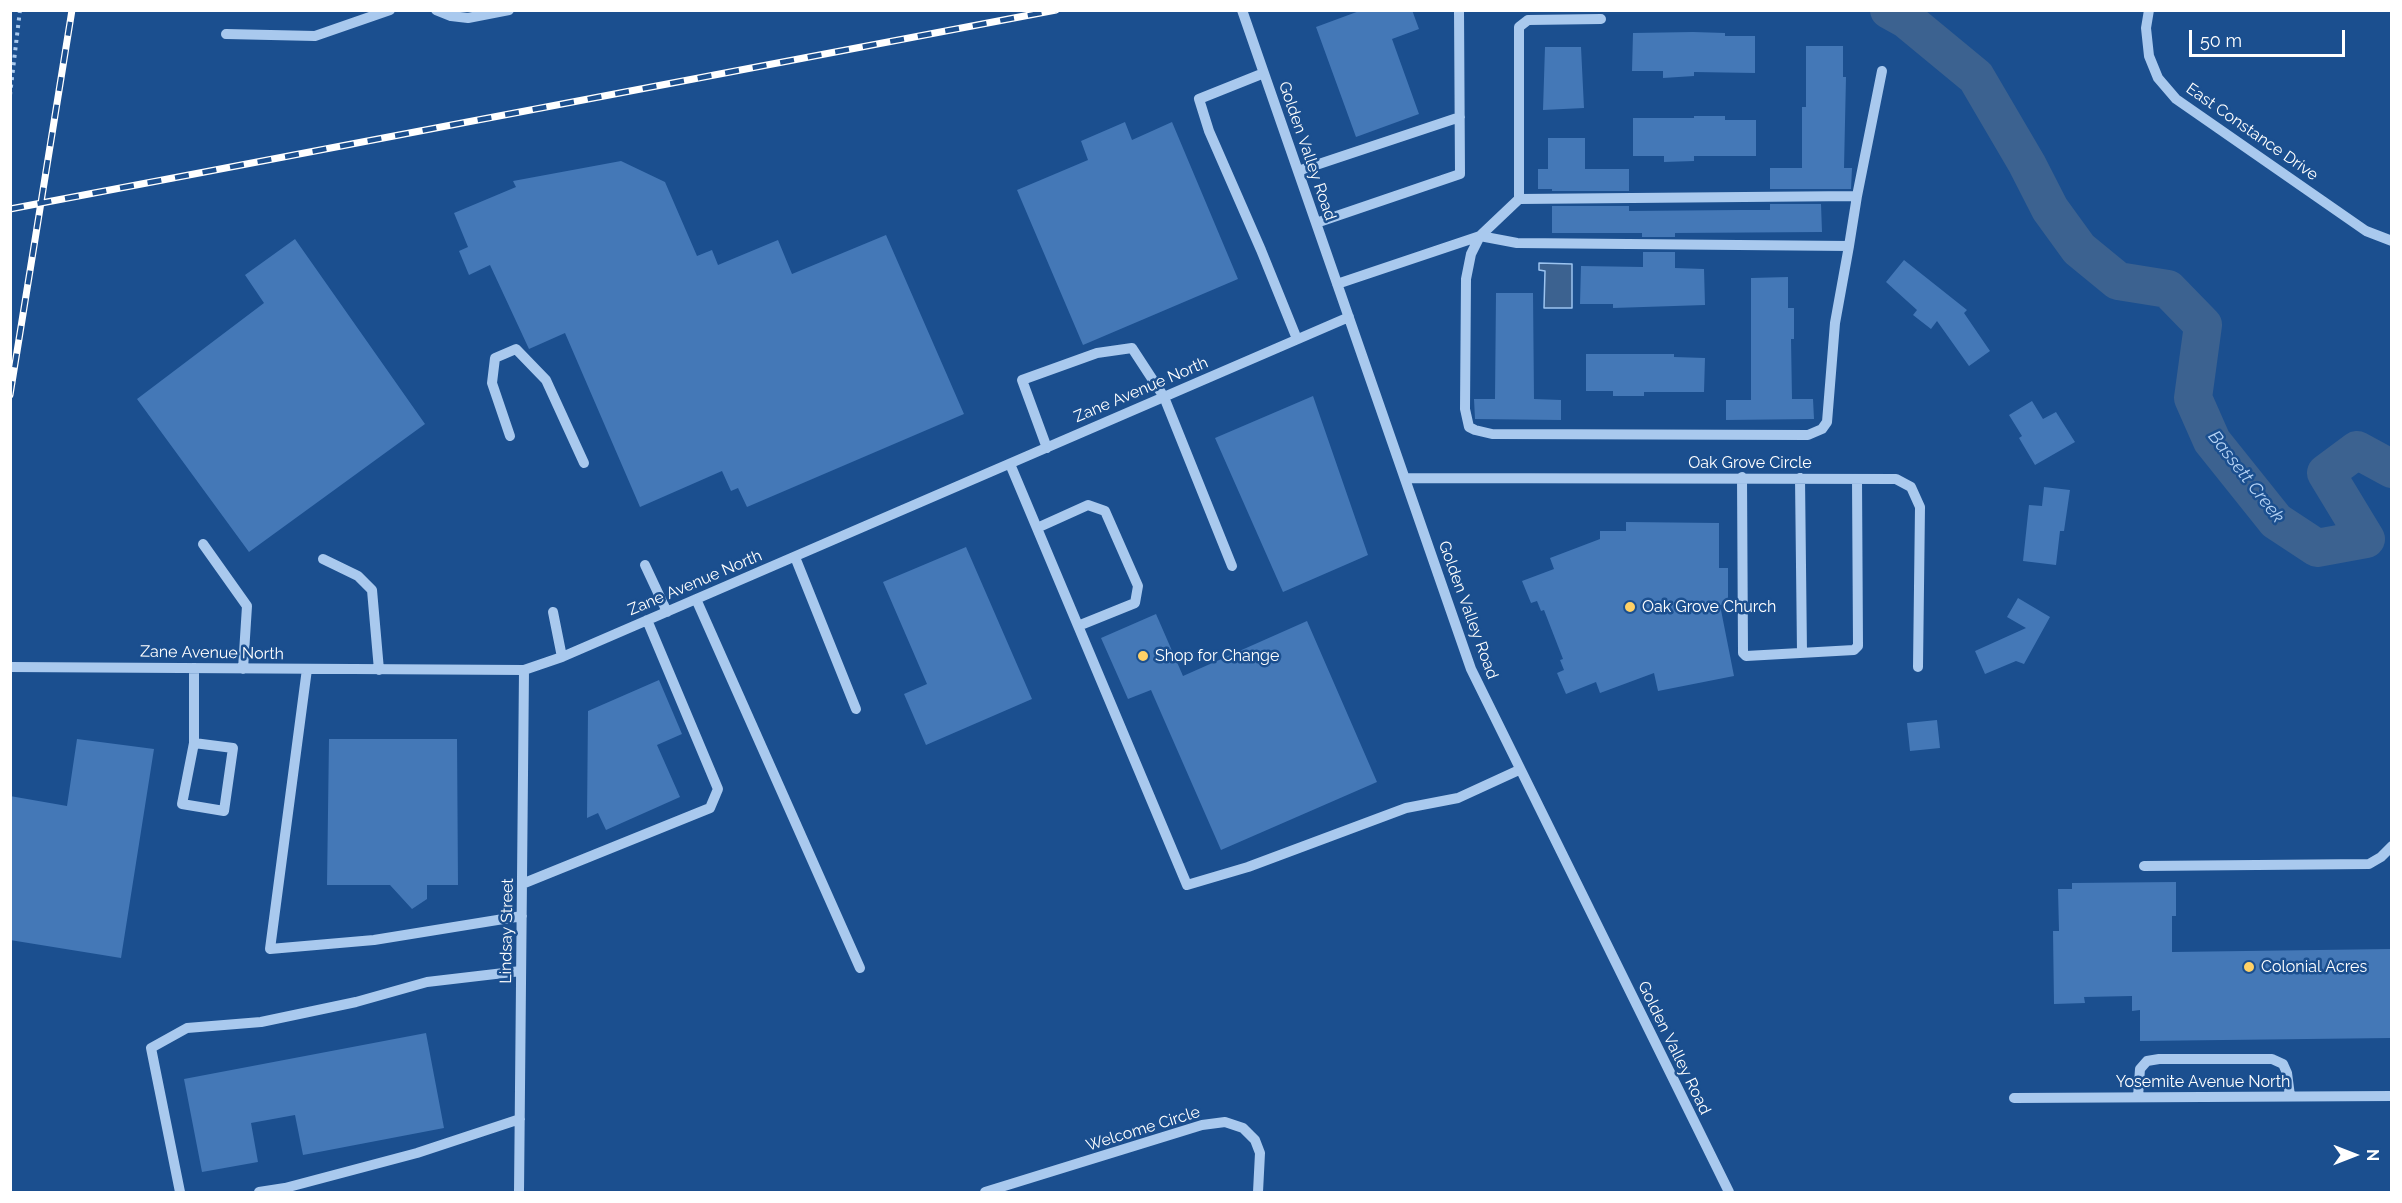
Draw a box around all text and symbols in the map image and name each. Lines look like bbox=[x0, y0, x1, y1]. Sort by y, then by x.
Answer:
scale bar bbox=[2192, 18, 2348, 56]
text: 50 m bbox=[2200, 30, 2242, 51]
street label: Golden Valley Road bbox=[1274, 79, 1340, 223]
street label: East Constance Drive bbox=[2182, 79, 2322, 185]
street label: Zane Avenue North bbox=[1071, 353, 1211, 427]
water label: Bassett Creek bbox=[2203, 426, 2289, 528]
street label: Oak Grove Circle bbox=[1688, 453, 1812, 473]
street label: Golden Valley Road bbox=[1434, 538, 1502, 682]
street label: Zane Avenue North bbox=[625, 546, 765, 620]
place label: Oak Grove Church bbox=[1642, 597, 1776, 617]
marker: Oak Grove Church bbox=[1623, 600, 1637, 614]
street label: Zane Avenue North bbox=[140, 642, 284, 664]
place label: Shop for Change bbox=[1155, 646, 1279, 666]
marker: Shop for Change bbox=[1136, 649, 1150, 663]
street label: Lindsay Street bbox=[496, 878, 518, 984]
place label: Colonial Acres bbox=[2261, 957, 2367, 977]
marker: Colonial Acres bbox=[2242, 960, 2256, 974]
street label: Golden Valley Road bbox=[1633, 978, 1715, 1118]
street label: Yosemite Avenue North bbox=[2116, 1072, 2290, 1092]
street label: Welcome Circle bbox=[1084, 1103, 1202, 1155]
north arrow bbox=[2324, 1125, 2384, 1185]
text: N bbox=[2363, 1149, 2382, 1161]

